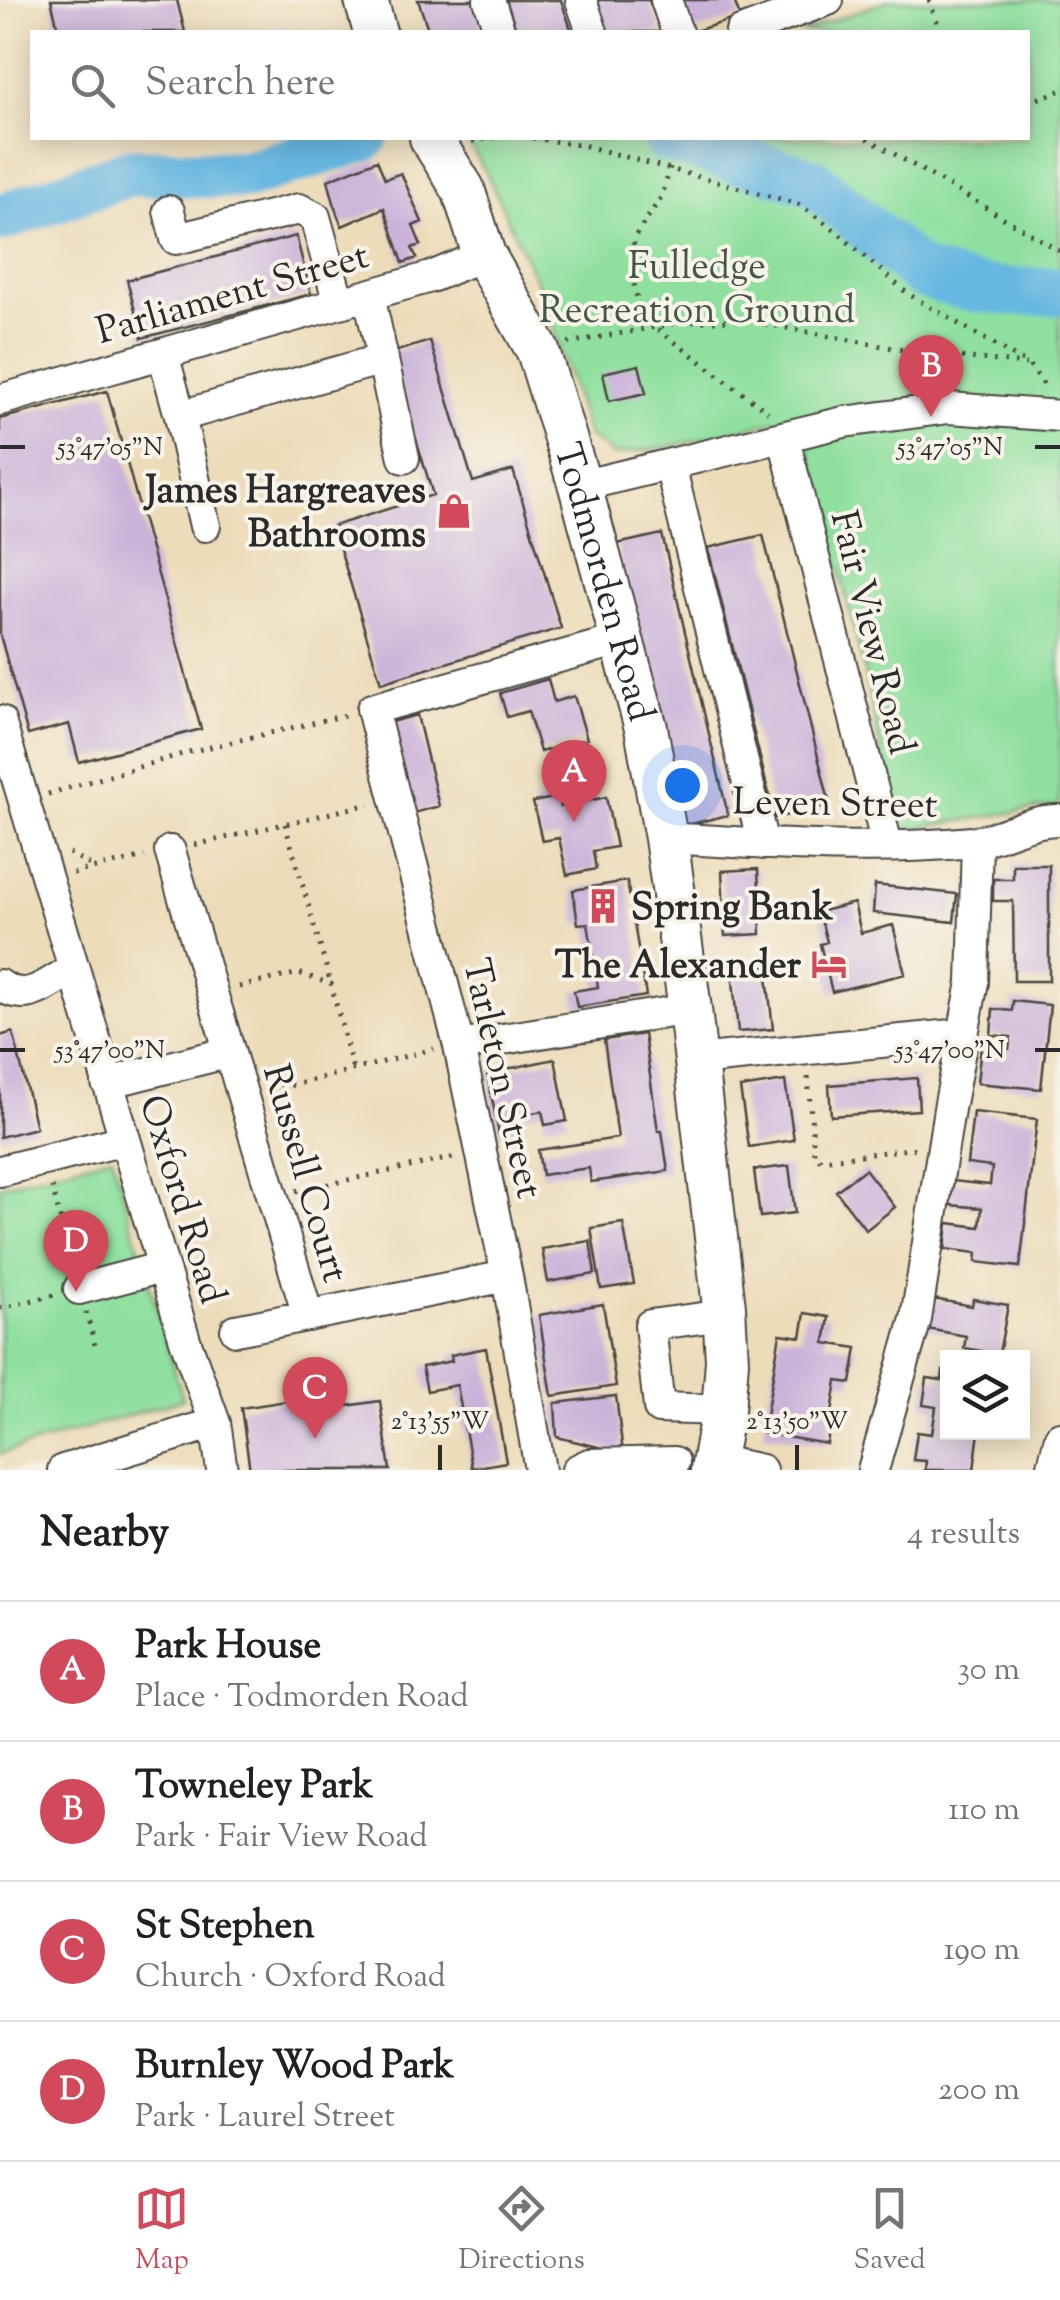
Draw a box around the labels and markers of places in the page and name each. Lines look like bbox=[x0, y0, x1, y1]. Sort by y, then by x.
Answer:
pin: B bbox=[898, 334, 964, 417]
place label: James Hargreaves Bathrooms bbox=[142, 466, 426, 564]
shop icon: James Hargreaves Bathrooms bbox=[435, 492, 473, 530]
pin: A bbox=[542, 740, 606, 822]
place label: Spring Bank bbox=[631, 883, 833, 937]
building icon: Spring Bank bbox=[584, 887, 622, 925]
place label: The Alexander bbox=[555, 941, 802, 995]
hotel icon: The Alexander bbox=[810, 945, 848, 983]
pin: D bbox=[44, 1210, 108, 1292]
pin: C bbox=[282, 1356, 348, 1439]

